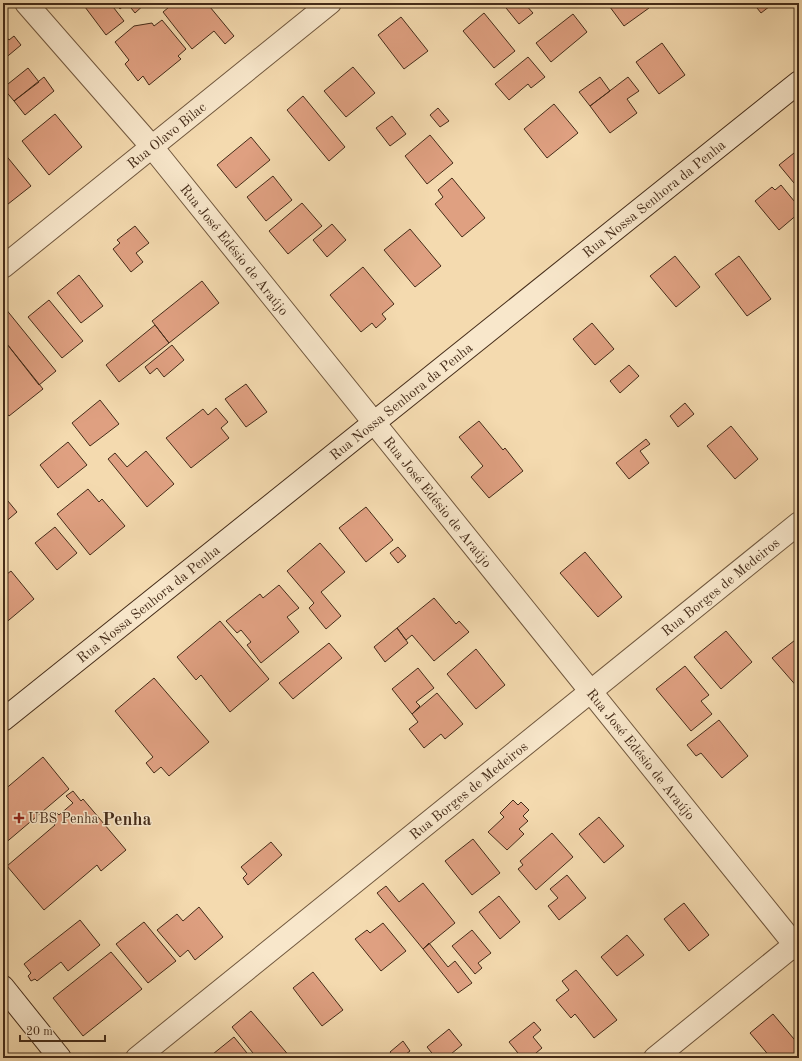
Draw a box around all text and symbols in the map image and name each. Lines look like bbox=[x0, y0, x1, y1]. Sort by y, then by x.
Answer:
street label: Rua Olavo Bilac bbox=[125, 100, 209, 172]
street label: Rua Nossa Senhora da Penha bbox=[580, 138, 728, 260]
street label: Rua José Edésio de Araújo bbox=[177, 182, 291, 318]
street label: Rua Nossa Senhora da Penha bbox=[328, 340, 476, 463]
street label: Rua José Edésio de Araújo bbox=[380, 434, 494, 571]
street label: Rua Borges de Medeiros bbox=[659, 536, 782, 639]
street label: Rua Nossa Senhora da Penha bbox=[75, 543, 223, 666]
street label: Rua José Edésio de Araújo bbox=[584, 687, 697, 823]
street label: Rua Borges de Medeiros bbox=[407, 739, 531, 843]
district label: Penha bbox=[102, 811, 152, 829]
marker: UBS Penha bbox=[13, 812, 25, 824]
place label: UBS Penha bbox=[28, 812, 99, 826]
scale bar bbox=[20, 1017, 105, 1043]
text: 20 m bbox=[26, 1026, 53, 1038]

